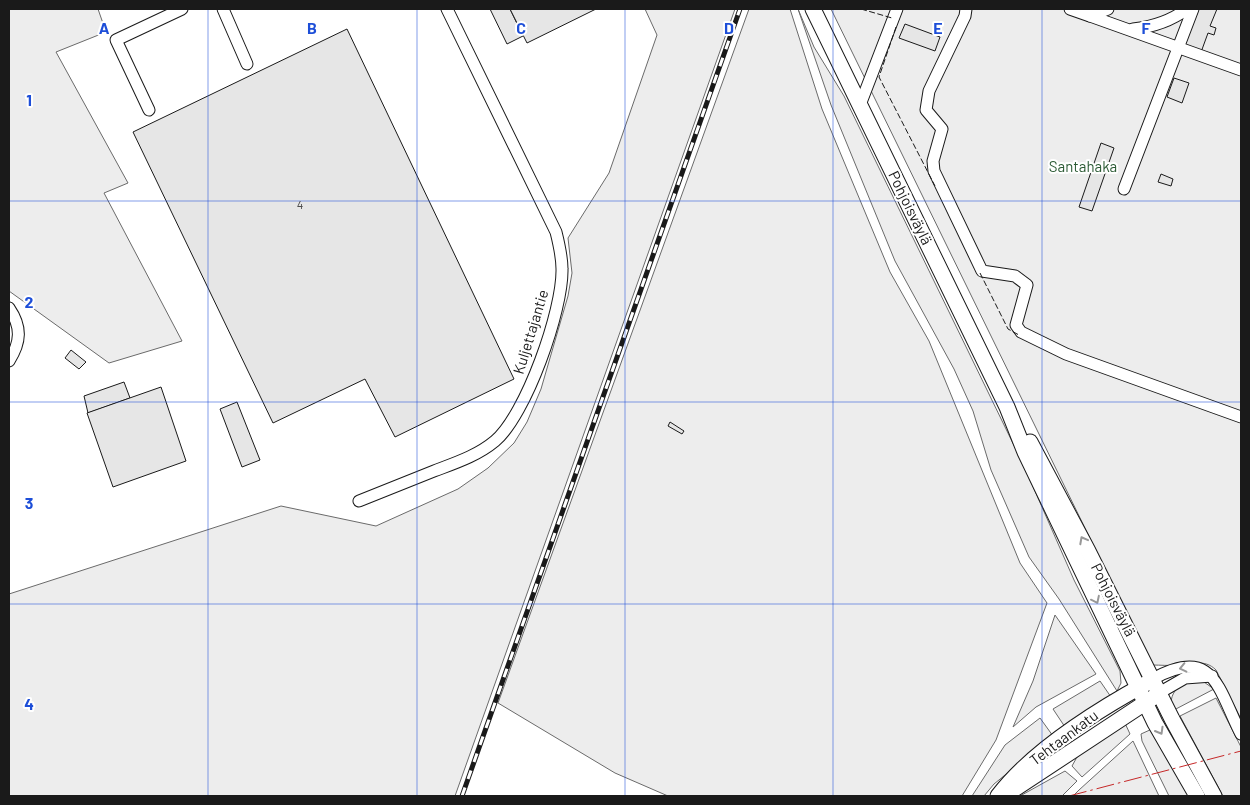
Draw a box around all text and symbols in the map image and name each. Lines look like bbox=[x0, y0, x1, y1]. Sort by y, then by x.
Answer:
text: A bbox=[99, 18, 110, 37]
text: B bbox=[307, 18, 317, 37]
text: C bbox=[516, 18, 526, 37]
text: D bbox=[724, 18, 734, 37]
text: E bbox=[933, 18, 943, 37]
text: F bbox=[1142, 18, 1151, 37]
text: 1 bbox=[26, 90, 32, 109]
park label: Santahaka bbox=[1049, 157, 1117, 175]
street label: Pohjoisväylä bbox=[885, 168, 936, 247]
house number: 4 bbox=[297, 197, 303, 211]
street label: Kuljettajantie bbox=[509, 287, 551, 376]
text: 2 bbox=[25, 292, 34, 311]
text: 3 bbox=[25, 493, 33, 512]
one-way arrow bbox=[1079, 537, 1089, 546]
street label: Pohjoisväylä bbox=[1088, 560, 1140, 639]
one-way arrow bbox=[1090, 594, 1100, 603]
one-way arrow bbox=[1179, 662, 1188, 673]
text: 4 bbox=[24, 694, 34, 713]
street label: Tehtaankatu bbox=[1026, 706, 1101, 769]
one-way arrow bbox=[1154, 725, 1164, 734]

